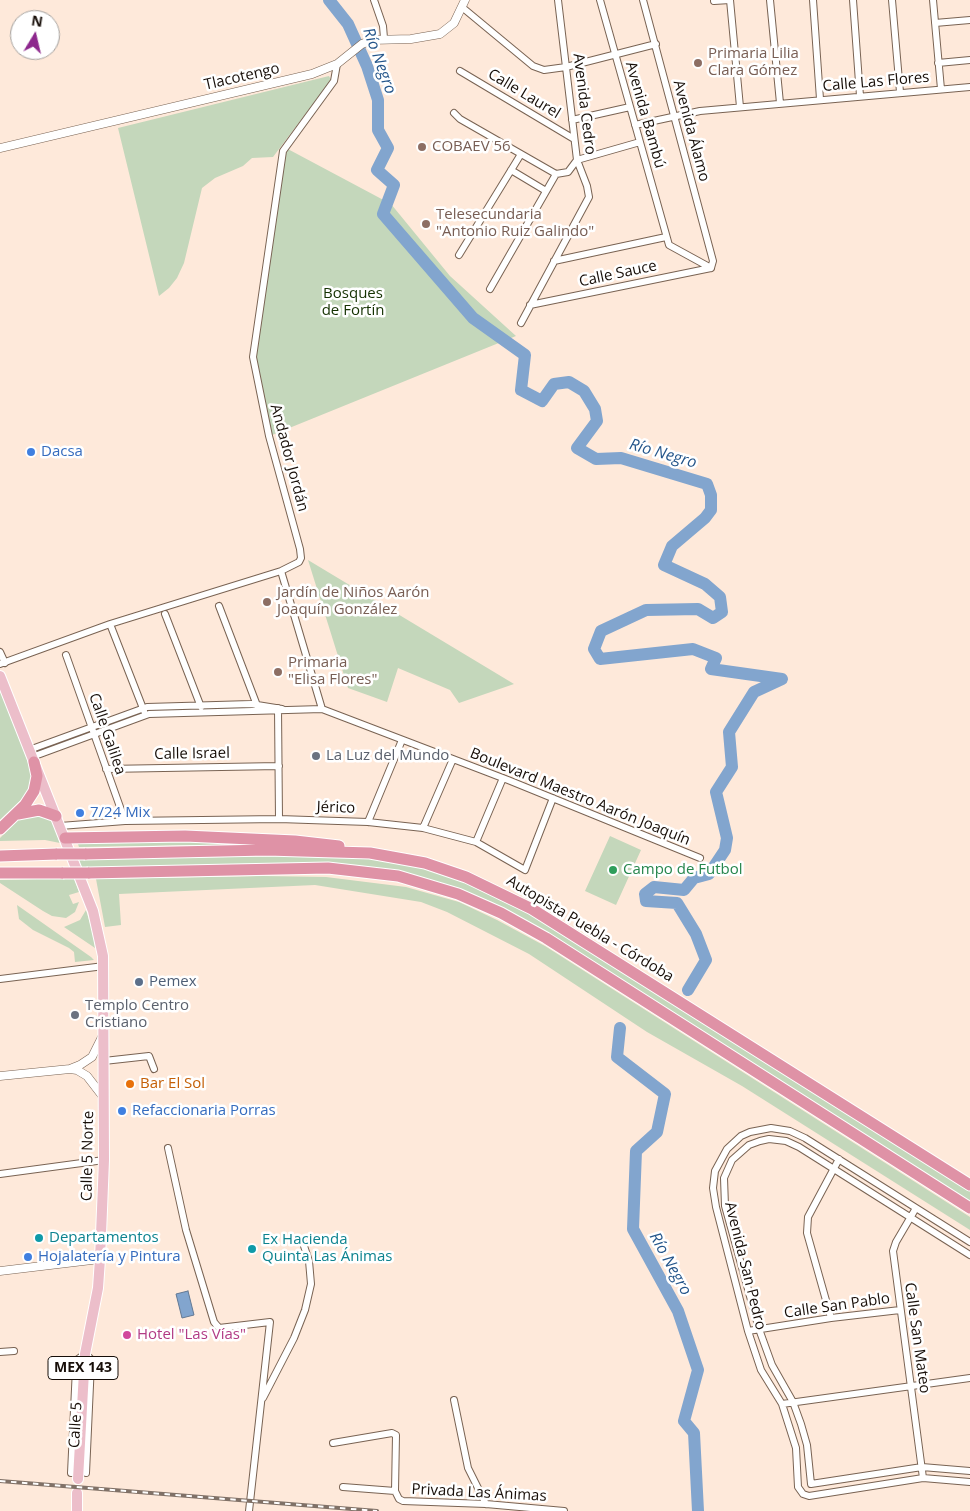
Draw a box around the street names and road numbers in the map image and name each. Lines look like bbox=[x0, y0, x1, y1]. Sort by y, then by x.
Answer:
street label: Avenida Cedro bbox=[569, 52, 599, 156]
street label: Tlacotengo bbox=[203, 60, 281, 94]
street label: Avenida Bambú bbox=[621, 60, 669, 170]
street label: Calle Laurel bbox=[484, 65, 564, 123]
street label: Calle Las Flores bbox=[822, 68, 930, 96]
street label: Avenida Álamo bbox=[669, 78, 713, 184]
street label: Calle Sauce bbox=[577, 257, 659, 291]
street label: Andador Jordán bbox=[266, 402, 312, 514]
street label: Calle Galilea bbox=[85, 691, 129, 777]
street label: Calle Israel bbox=[154, 744, 230, 764]
street label: Boulevard Maestro Aarón Joaquín bbox=[467, 744, 693, 850]
street label: Jérico bbox=[316, 798, 356, 818]
street label: Autopista Puebla - Córdoba bbox=[503, 872, 677, 986]
street label: Calle 5 Norte bbox=[78, 1111, 98, 1201]
street label: Avenida San Pedro bbox=[720, 1200, 770, 1332]
street label: Calle San Mateo bbox=[900, 1281, 934, 1395]
street label: Calle San Pablo bbox=[783, 1290, 891, 1322]
road number: MEX 143 bbox=[48, 1356, 118, 1380]
street label: Calle 5 bbox=[66, 1401, 86, 1449]
street label: Privada Las Ánimas bbox=[411, 1480, 547, 1506]

